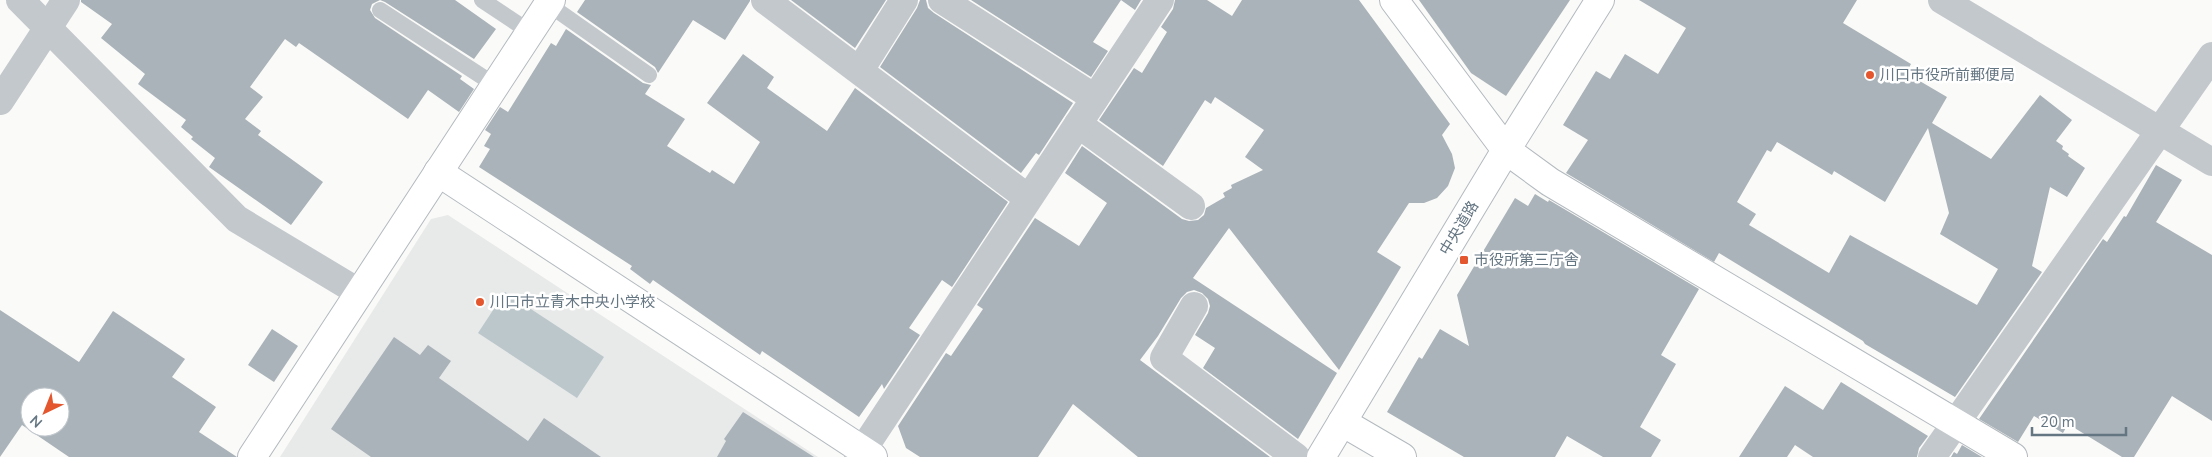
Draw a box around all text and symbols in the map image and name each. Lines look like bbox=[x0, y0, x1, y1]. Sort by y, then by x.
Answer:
place label: 川口市役所前郵便局 bbox=[1880, 65, 2015, 85]
marker: 川口市役所前郵便局 bbox=[1864, 69, 1876, 81]
street label: 中央道路 bbox=[1435, 197, 1483, 259]
place label: 市役所第三庁舎 bbox=[1474, 250, 1579, 270]
marker: 市役所第三庁舎 bbox=[1458, 254, 1470, 266]
place label: 川口市立青木中央小学校 bbox=[490, 292, 655, 312]
marker: 川口市立青木中央小学校 bbox=[474, 296, 486, 308]
north arrow bbox=[20, 387, 70, 437]
scale bar bbox=[2032, 404, 2126, 436]
text: N bbox=[26, 411, 47, 432]
text: 20 m bbox=[2040, 412, 2075, 432]

